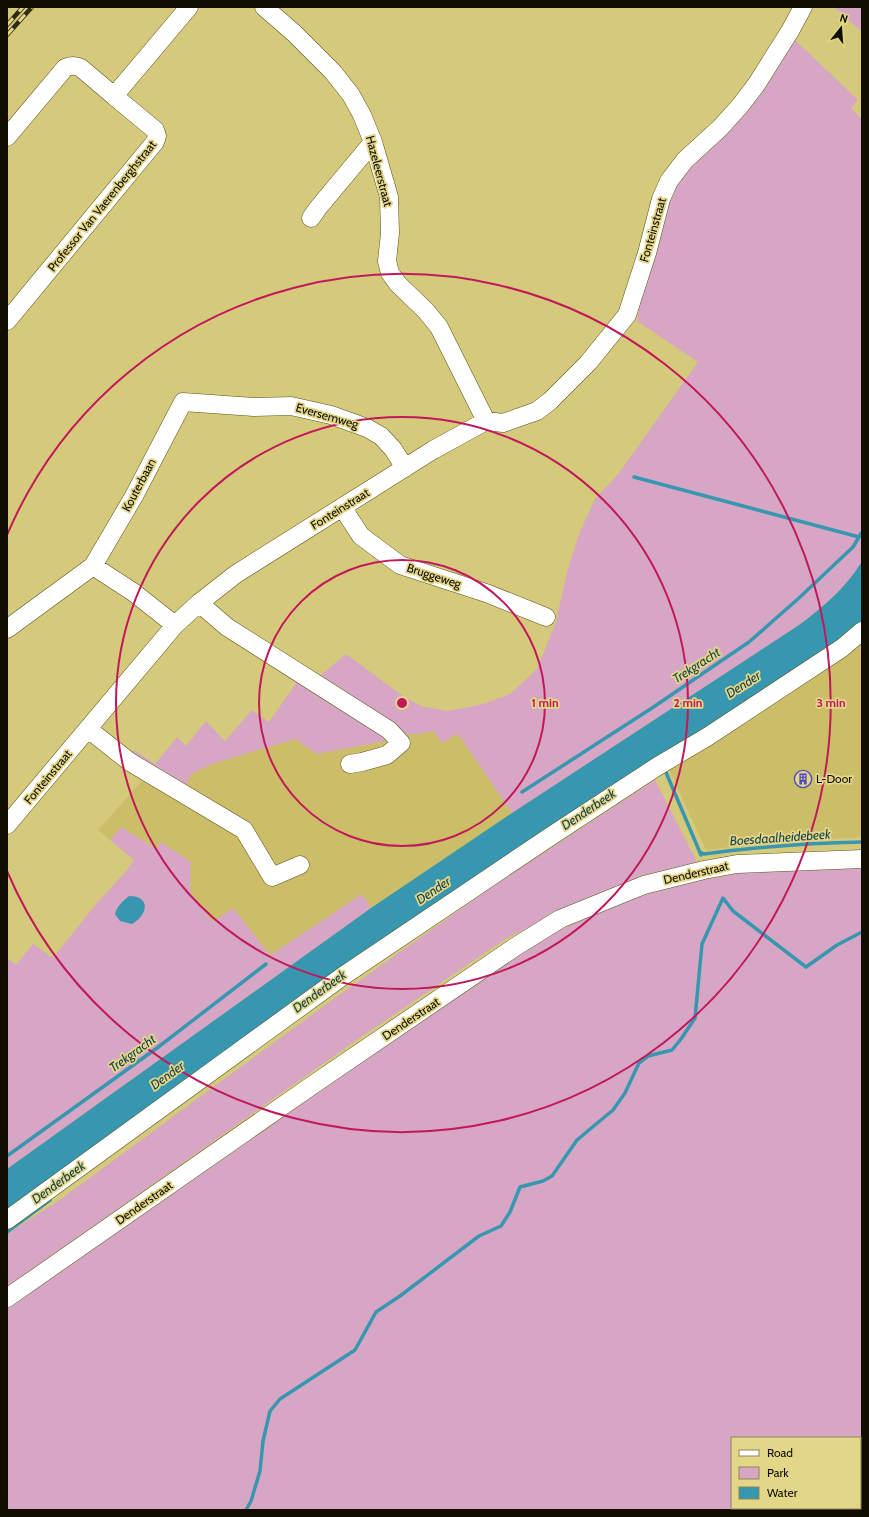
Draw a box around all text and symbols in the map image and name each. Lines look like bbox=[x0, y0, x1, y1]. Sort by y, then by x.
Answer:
north arrow bbox=[821, 8, 861, 48]
text: N bbox=[838, 11, 850, 26]
street label: Hazeleerstraat bbox=[363, 134, 396, 208]
street label: Professor Van Vaerenberghstraat bbox=[44, 137, 159, 274]
street label: Fonteinstraat bbox=[636, 196, 669, 264]
street label: Eversemweg bbox=[294, 399, 361, 432]
street label: Kouterbaan bbox=[118, 455, 159, 514]
street label: Fonteinstraat bbox=[308, 485, 372, 533]
street label: Bruggeweg bbox=[405, 560, 464, 592]
water label: Trekgracht bbox=[669, 643, 724, 686]
water label: Dender bbox=[723, 666, 764, 701]
text: 1 min bbox=[531, 695, 559, 710]
text: 2 min bbox=[674, 695, 702, 710]
text: 3 min bbox=[816, 695, 846, 710]
centre of rings bbox=[395, 696, 409, 710]
street label: Fonteinstraat bbox=[20, 746, 75, 807]
building icon: L-Door bbox=[793, 769, 813, 789]
place label: L-Door bbox=[816, 771, 852, 786]
water label: Denderbeek bbox=[558, 785, 619, 833]
water label: Boesdaalheidebeek bbox=[729, 825, 831, 849]
street label: Denderstraat bbox=[662, 858, 730, 887]
water label: Dender bbox=[413, 872, 454, 907]
water label: Denderbeek bbox=[289, 966, 349, 1016]
street label: Denderstraat bbox=[379, 994, 442, 1043]
water label: Trekgracht bbox=[106, 1030, 159, 1075]
water label: Dender bbox=[147, 1057, 188, 1093]
water label: Denderbeek bbox=[28, 1157, 88, 1207]
street label: Denderstraat bbox=[112, 1177, 175, 1228]
legend bbox=[731, 1437, 861, 1509]
text: Road bbox=[767, 1445, 793, 1460]
text: Park bbox=[767, 1465, 789, 1480]
text: Water bbox=[767, 1485, 798, 1500]

